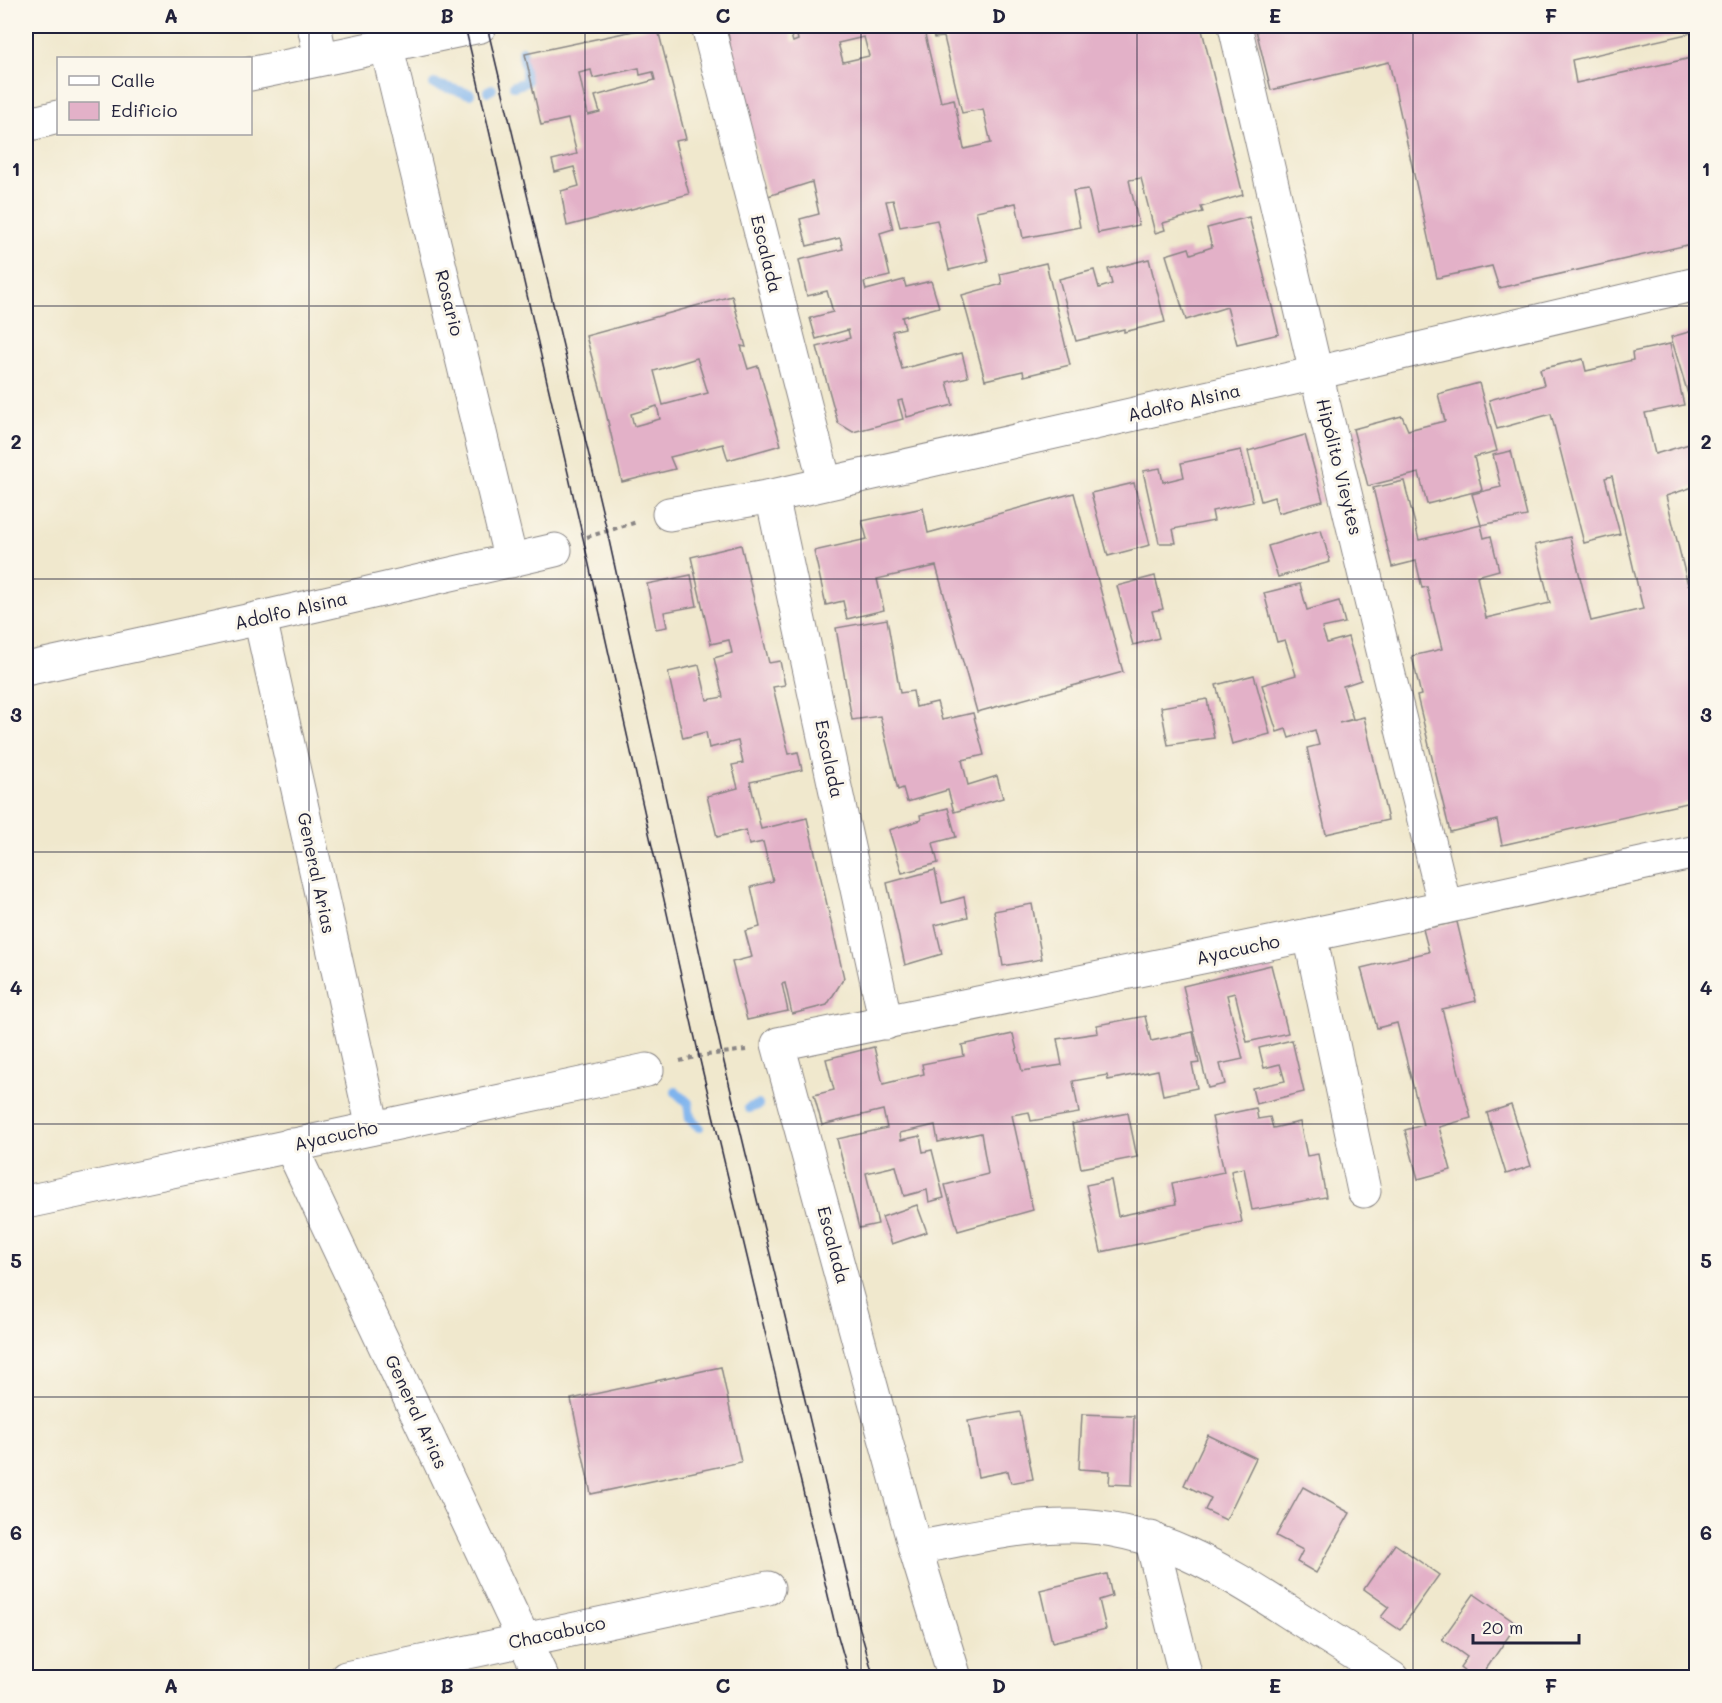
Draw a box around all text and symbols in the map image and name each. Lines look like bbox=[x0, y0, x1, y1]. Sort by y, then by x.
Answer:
text: A bbox=[164, 2, 178, 28]
text: B bbox=[440, 2, 454, 28]
text: C bbox=[716, 2, 731, 28]
text: D bbox=[992, 2, 1006, 28]
text: E bbox=[1269, 2, 1281, 28]
text: F bbox=[1545, 2, 1558, 28]
legend bbox=[57, 57, 252, 135]
text: Calle bbox=[111, 68, 155, 92]
text: Edificio bbox=[111, 98, 178, 122]
text: 1 bbox=[12, 155, 20, 181]
text: 1 bbox=[1702, 155, 1710, 181]
street label: Escalada bbox=[746, 212, 788, 295]
street label: Rosario bbox=[430, 267, 470, 339]
street label: Adolfo Alsina bbox=[1125, 377, 1242, 427]
street label: Hipólito Vieytes bbox=[1311, 396, 1369, 538]
text: 2 bbox=[10, 428, 22, 454]
text: 2 bbox=[1700, 428, 1712, 454]
street label: Adolfo Alsina bbox=[232, 585, 349, 635]
text: 3 bbox=[10, 701, 22, 727]
text: 3 bbox=[1700, 701, 1712, 727]
street label: Escalada bbox=[810, 718, 850, 800]
street label: General Arias bbox=[292, 810, 342, 935]
street label: Ayacucho bbox=[1194, 928, 1282, 970]
text: 4 bbox=[10, 974, 23, 1000]
text: 4 bbox=[1700, 974, 1713, 1000]
street label: Ayacucho bbox=[292, 1114, 380, 1156]
street label: Escalada bbox=[812, 1203, 856, 1286]
text: 5 bbox=[10, 1247, 22, 1273]
text: 5 bbox=[1700, 1247, 1712, 1273]
street label: General Arias bbox=[380, 1351, 454, 1472]
text: 6 bbox=[10, 1519, 22, 1545]
text: 6 bbox=[1700, 1519, 1712, 1545]
scale bar bbox=[1473, 1607, 1580, 1645]
street label: Chacabuco bbox=[506, 1610, 608, 1654]
text: 20 m bbox=[1482, 1615, 1523, 1639]
text: A bbox=[164, 1672, 178, 1698]
text: B bbox=[440, 1672, 454, 1698]
text: C bbox=[716, 1672, 731, 1698]
text: D bbox=[992, 1672, 1006, 1698]
text: E bbox=[1269, 1672, 1281, 1698]
text: F bbox=[1545, 1672, 1558, 1698]

